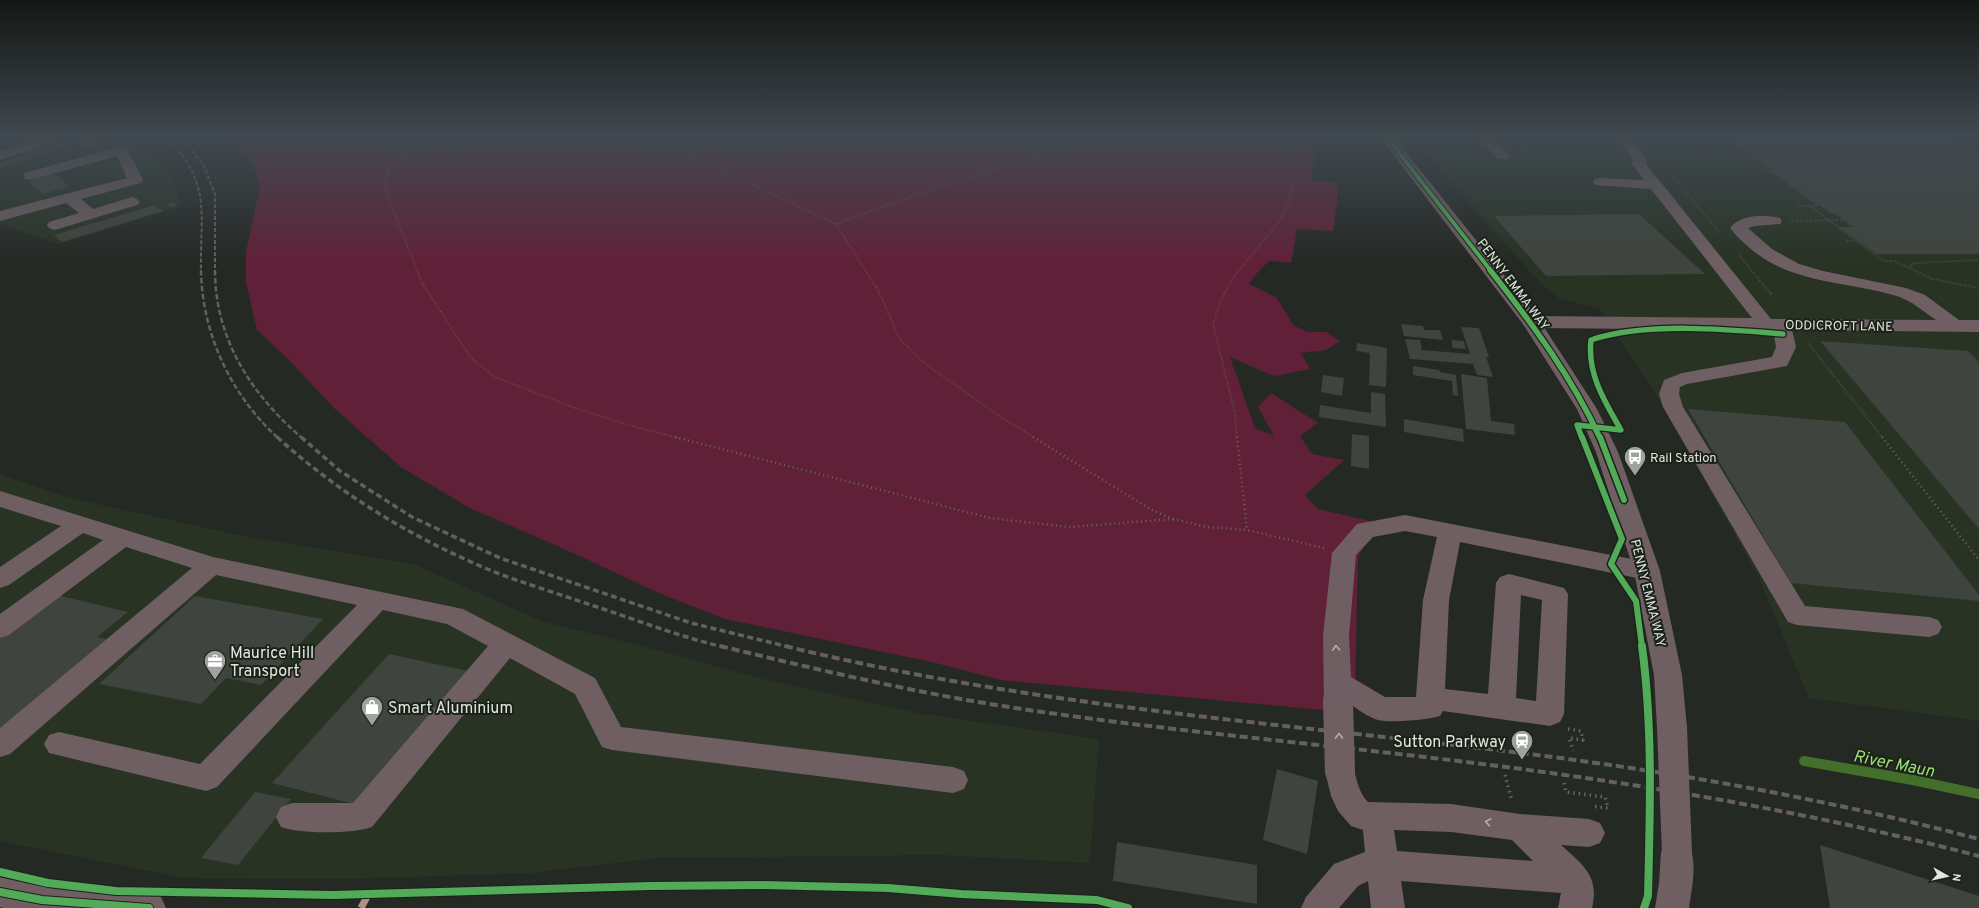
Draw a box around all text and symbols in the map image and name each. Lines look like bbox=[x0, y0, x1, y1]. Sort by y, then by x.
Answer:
street label: PENNY EMMA WAY bbox=[1473, 236, 1552, 334]
street label: ODDICROFT LANE bbox=[1785, 318, 1893, 336]
bus stop icon: Rail Station bbox=[1622, 444, 1648, 477]
place label: Rail Station bbox=[1650, 451, 1717, 467]
street label: PENNY EMMA WAY bbox=[1626, 538, 1668, 649]
place label: Maurice Hill Transport bbox=[230, 644, 314, 682]
one-way arrow bbox=[1332, 645, 1341, 651]
office icon: Maurice Hill Transport bbox=[202, 648, 228, 681]
shop icon: Smart Aluminium bbox=[359, 694, 385, 727]
place label: Smart Aluminium bbox=[388, 699, 513, 719]
station icon: Sutton Parkway bbox=[1509, 728, 1535, 761]
one-way arrow bbox=[1335, 733, 1343, 739]
place label: Sutton Parkway bbox=[1393, 733, 1506, 753]
water label: River Maun bbox=[1851, 746, 1937, 784]
one-way arrow bbox=[1485, 818, 1491, 827]
north arrow bbox=[1927, 856, 1967, 896]
text: N bbox=[1948, 872, 1963, 882]

